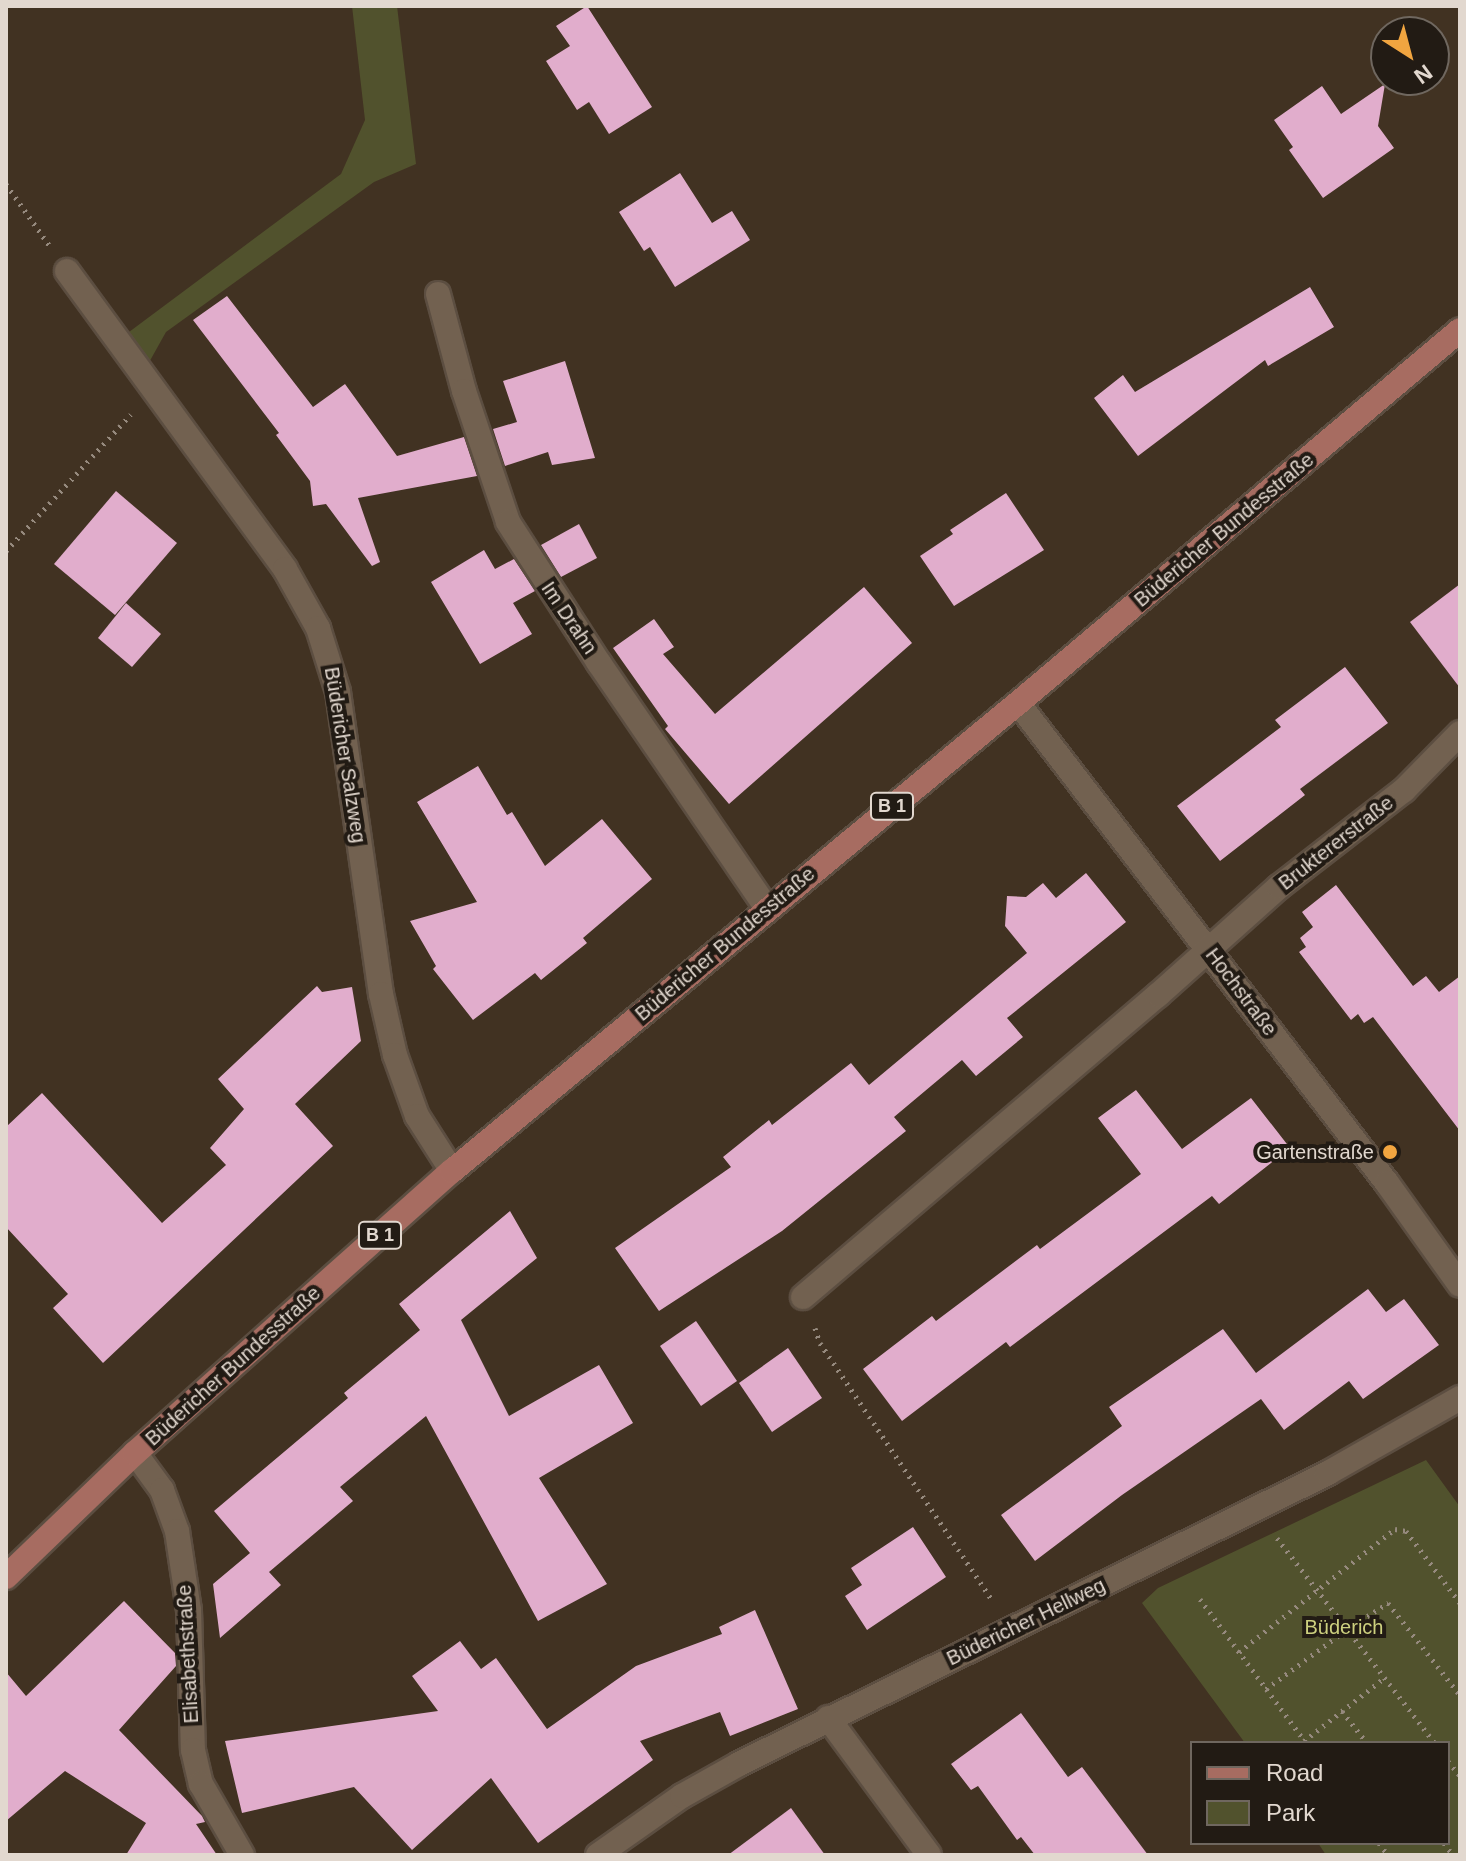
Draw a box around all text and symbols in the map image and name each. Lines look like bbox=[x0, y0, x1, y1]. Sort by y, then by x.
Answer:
north arrow bbox=[1370, 16, 1450, 96]
text: N bbox=[1409, 59, 1437, 89]
street label: Büdericher Bundesstraße bbox=[1129, 448, 1319, 612]
street label: Im Drahn bbox=[536, 577, 602, 659]
street label: Büdericher Salzweg bbox=[319, 665, 371, 845]
street label: Bruktererstraße bbox=[1274, 791, 1398, 895]
road number: B 1 bbox=[868, 792, 916, 820]
street label: Büdericher Bundesstraße bbox=[630, 862, 820, 1026]
street label: Hochstraße bbox=[1200, 944, 1282, 1040]
place label: Gartenstraße bbox=[1256, 1140, 1374, 1164]
marker: Gartenstraße bbox=[1381, 1143, 1399, 1161]
road number: B 1 bbox=[356, 1221, 404, 1249]
street label: Büdericher Bundesstraße bbox=[141, 1281, 325, 1451]
street label: Büdericher Hellweg bbox=[943, 1573, 1109, 1671]
street label: Elisabethstraße bbox=[172, 1584, 204, 1724]
park label: Büderich bbox=[1305, 1615, 1383, 1639]
legend bbox=[1190, 1741, 1450, 1845]
text: Road bbox=[1266, 1759, 1323, 1786]
text: Park bbox=[1266, 1799, 1315, 1826]

